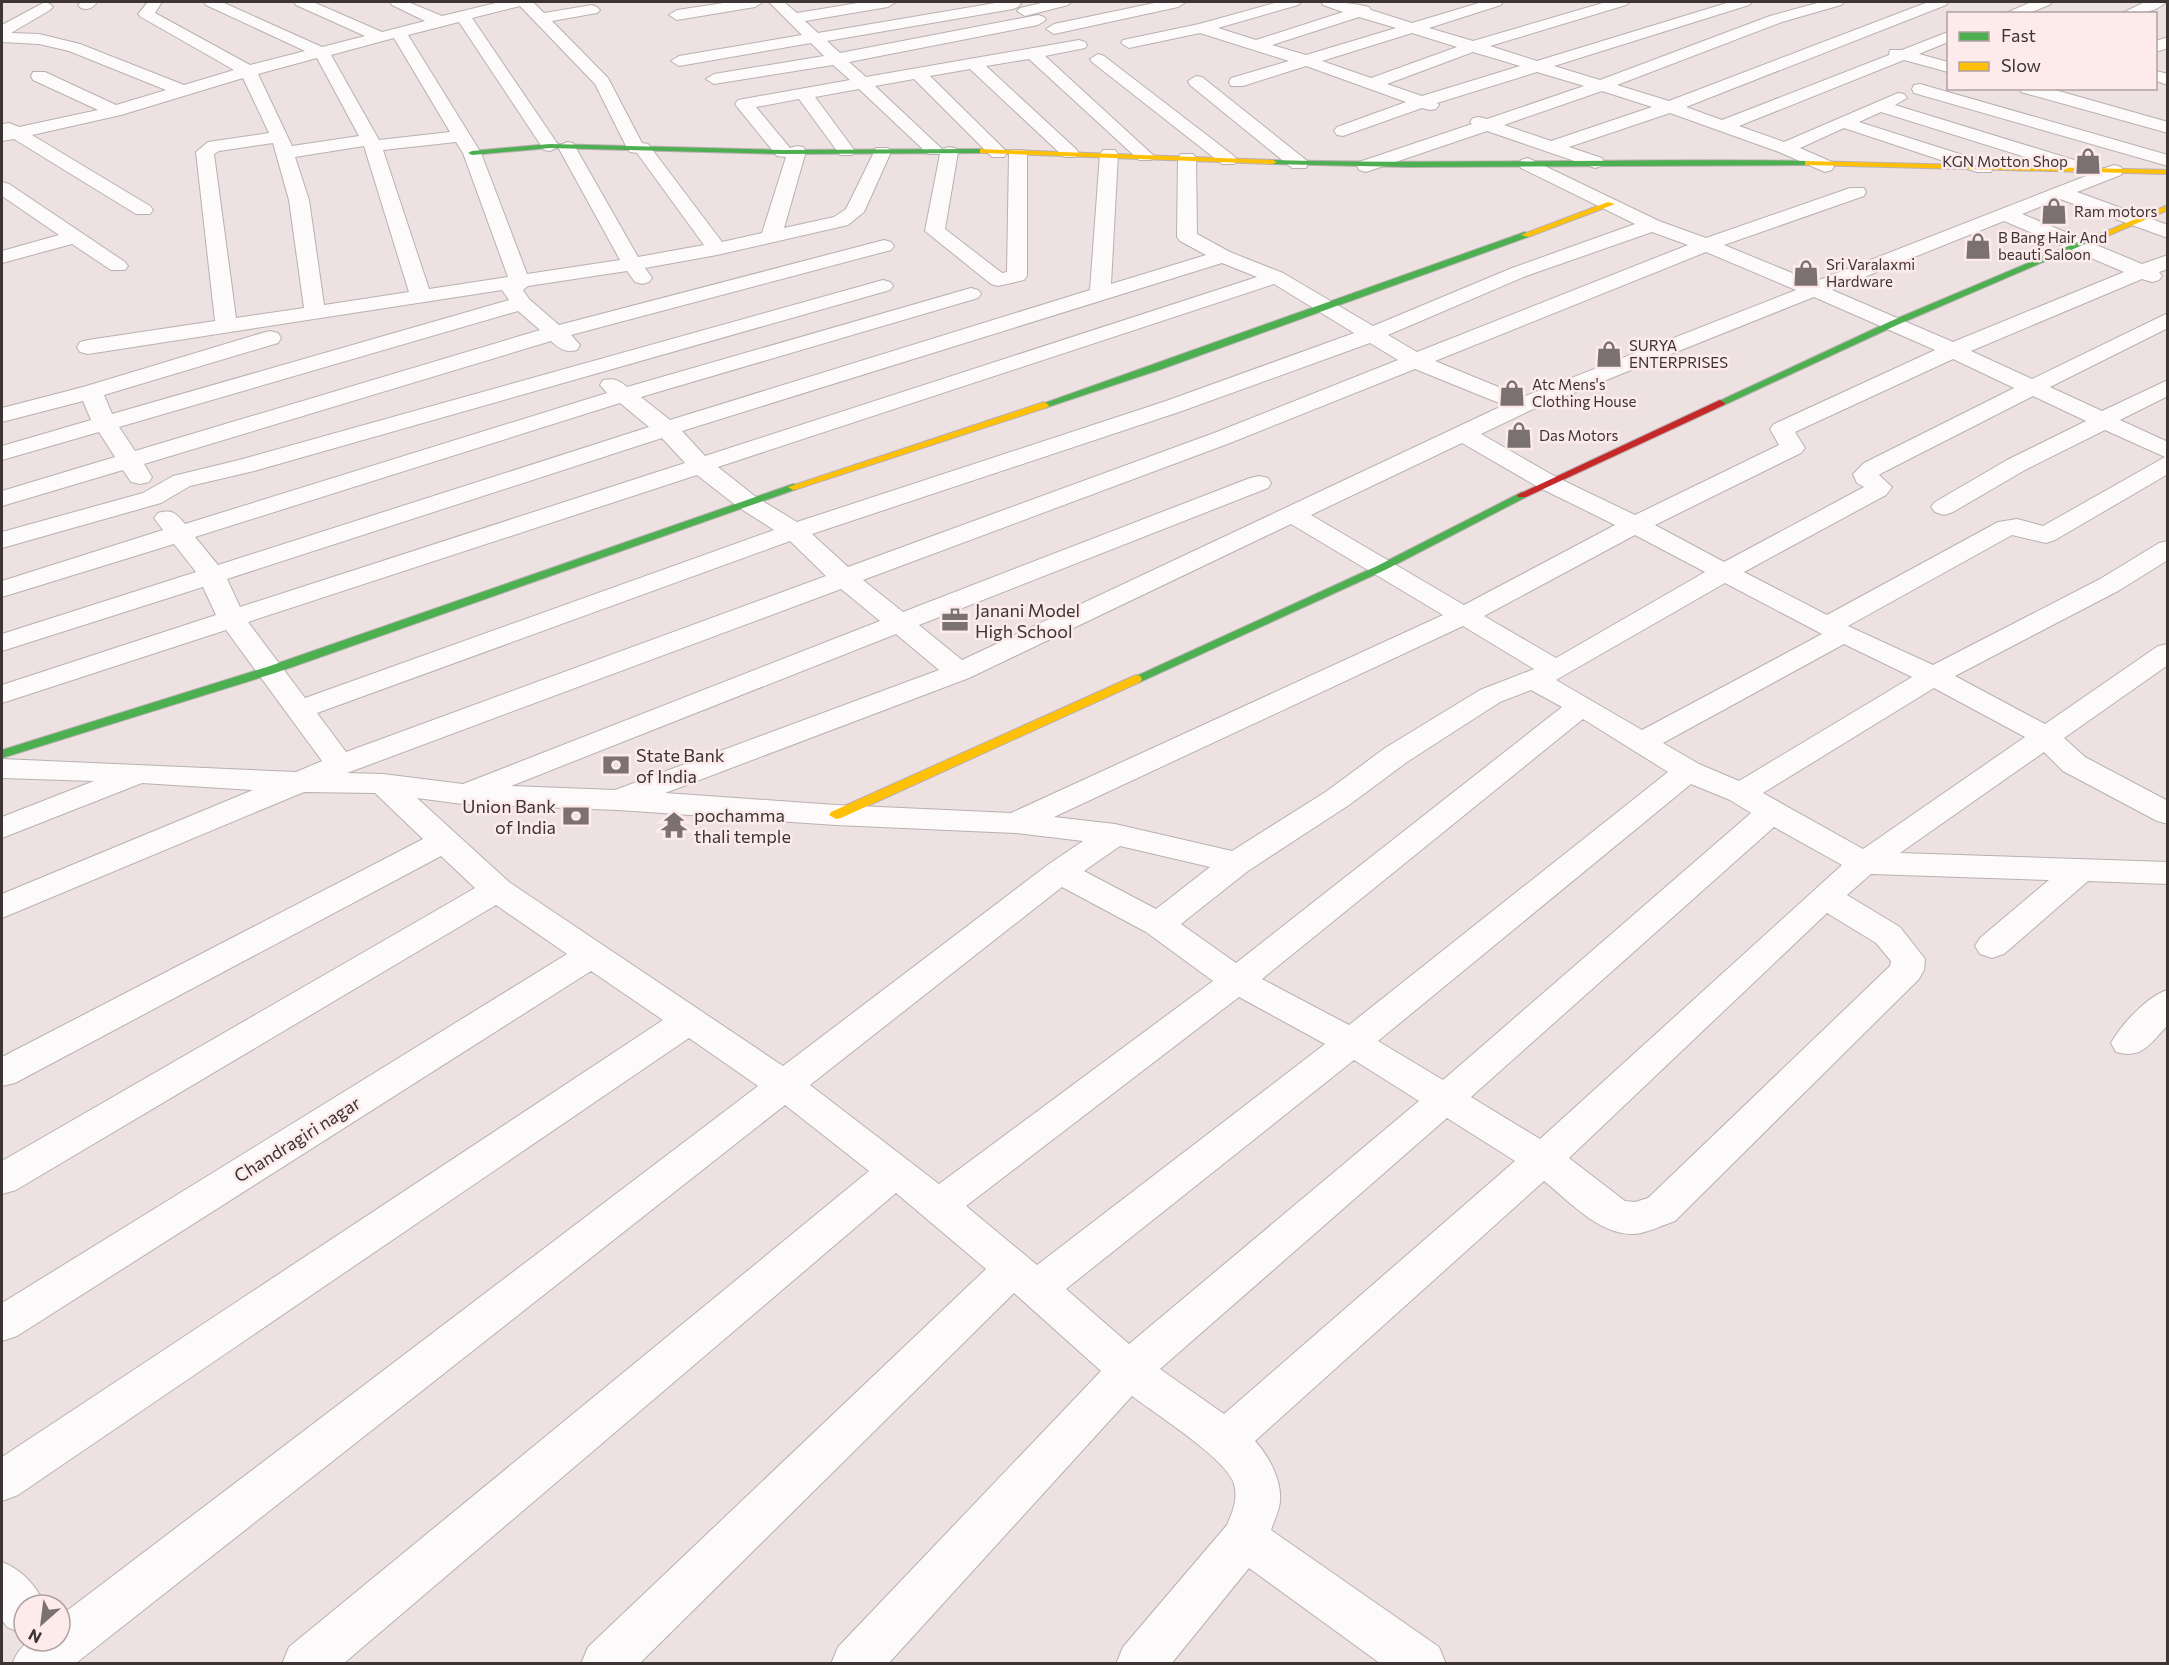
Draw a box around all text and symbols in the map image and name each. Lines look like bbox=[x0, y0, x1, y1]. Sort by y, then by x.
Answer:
legend bbox=[1947, 12, 2157, 90]
text: Fast bbox=[2001, 24, 2036, 46]
text: Slow bbox=[2001, 54, 2041, 76]
shop icon: KGN Motton Shop bbox=[2073, 146, 2103, 176]
place label: KGN Motton Shop bbox=[1942, 152, 2068, 170]
shop icon: Ram motors bbox=[2039, 196, 2069, 226]
place label: Ram motors bbox=[2074, 202, 2157, 220]
place label: B Bang Hair And beauti Saloon bbox=[1998, 228, 2107, 263]
shop icon: B Bang Hair And beauti Saloon bbox=[1963, 231, 1993, 261]
place label: Sri Varalaxmi Hardware bbox=[1826, 255, 1915, 290]
shop icon: Sri Varalaxmi Hardware bbox=[1791, 258, 1821, 288]
place label: SURYA ENTERPRISES bbox=[1629, 336, 1728, 371]
shop icon: SURYA ENTERPRISES bbox=[1594, 339, 1624, 369]
place label: Atc Mens's Clothing House bbox=[1532, 375, 1637, 410]
shop icon: Atc Mens's Clothing House bbox=[1497, 378, 1527, 408]
shop icon: Das Motors bbox=[1504, 420, 1534, 450]
place label: Das Motors bbox=[1539, 426, 1619, 444]
place label: Janani Model High School bbox=[975, 599, 1080, 642]
office icon: Janani Model High School bbox=[940, 605, 970, 635]
place label: State Bank of India bbox=[636, 744, 725, 787]
bank icon: State Bank of India bbox=[601, 750, 631, 780]
place label: Union Bank of India bbox=[462, 795, 556, 838]
bank icon: Union Bank of India bbox=[561, 801, 591, 831]
place label: pochamma thali temple bbox=[694, 804, 791, 847]
temple icon: pochamma thali temple bbox=[659, 810, 689, 840]
street label: Chandragiri nagar bbox=[230, 1091, 364, 1187]
north arrow bbox=[12, 1593, 72, 1653]
text: N bbox=[25, 1625, 44, 1648]

